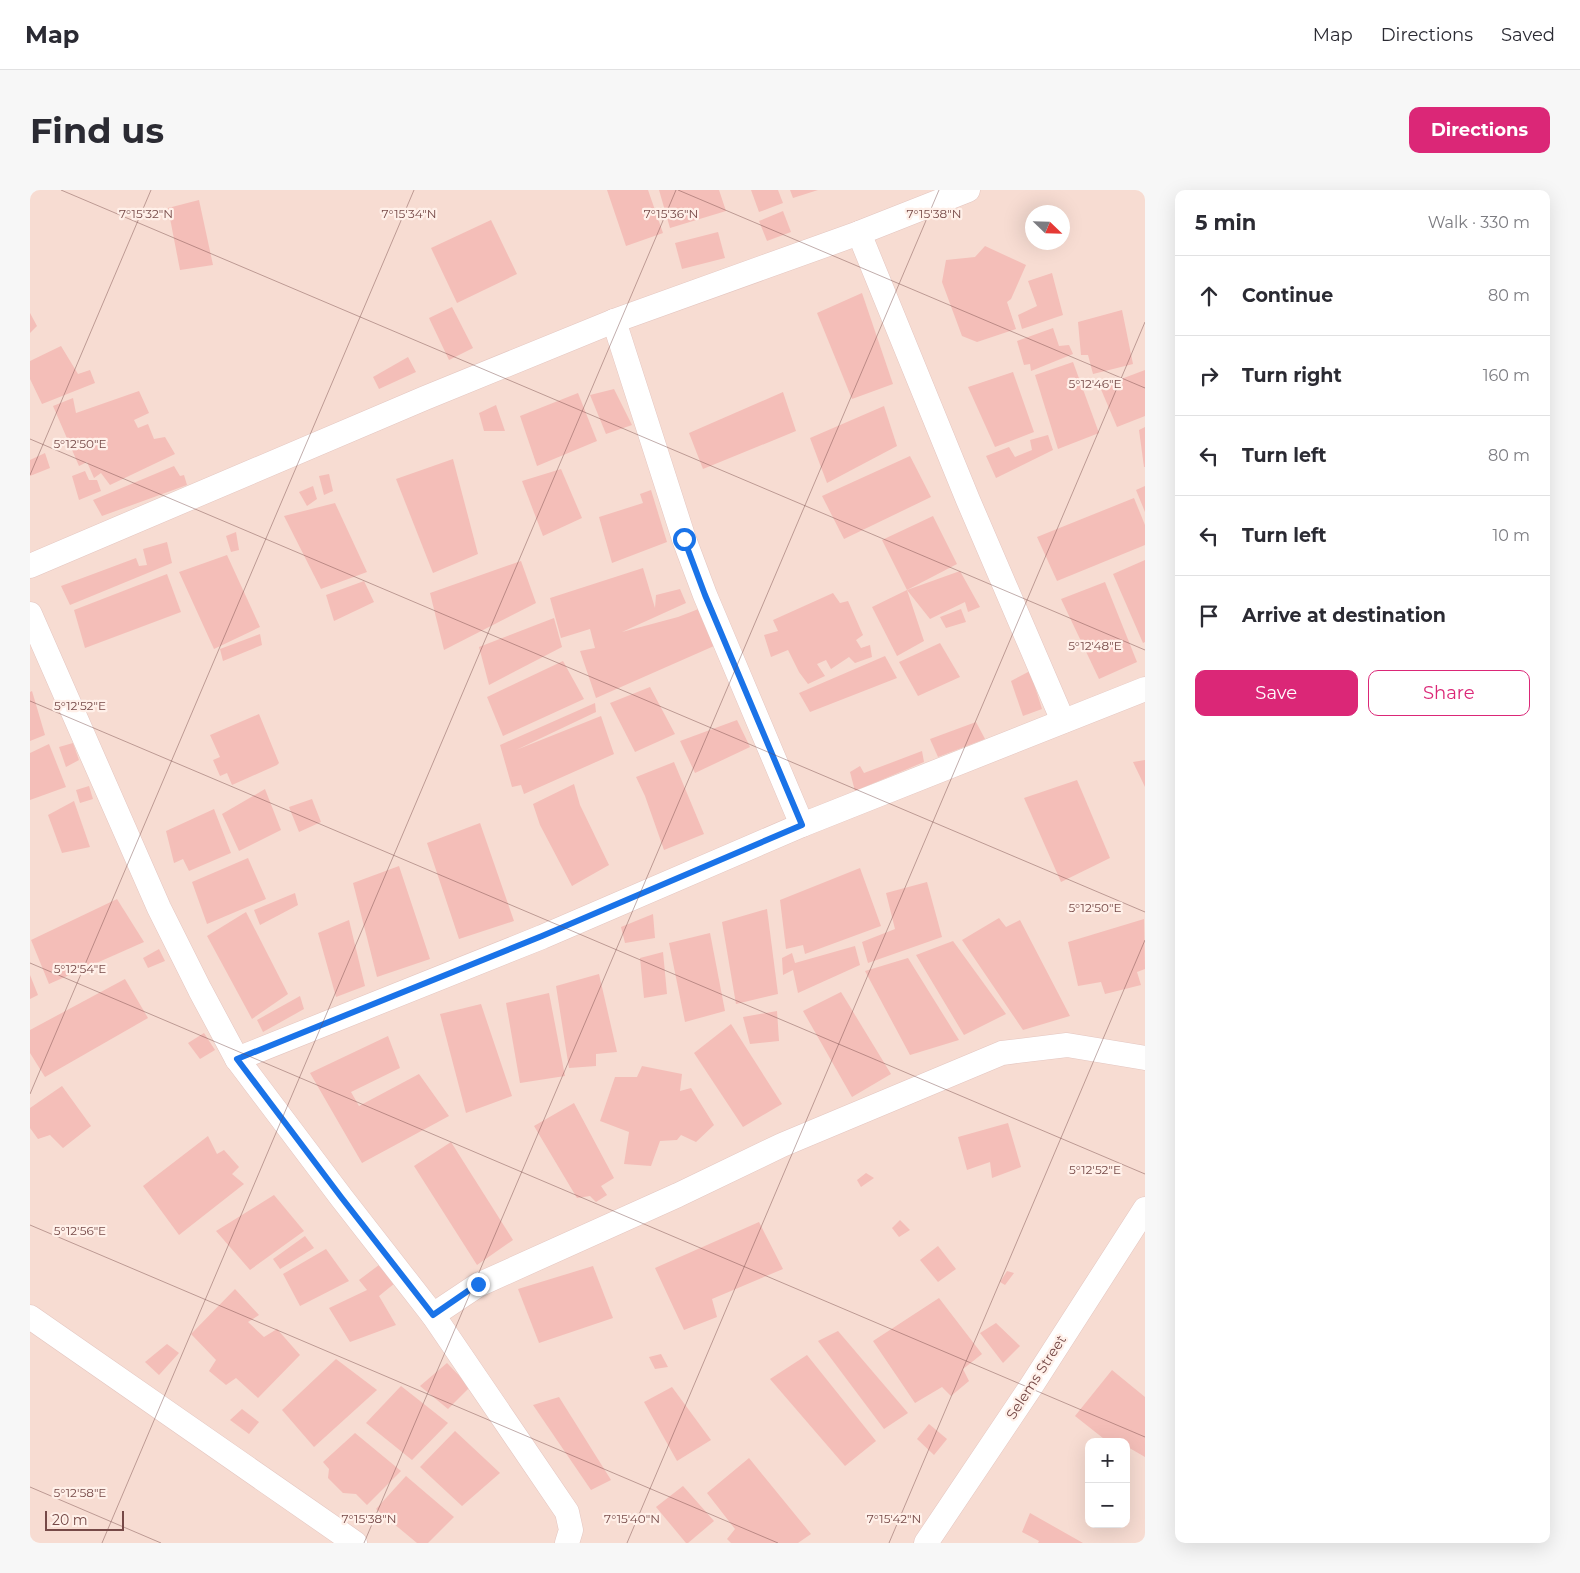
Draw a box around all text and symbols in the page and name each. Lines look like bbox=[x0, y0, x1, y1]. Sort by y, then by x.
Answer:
text: Map bbox=[25, 20, 79, 49]
text: Map bbox=[1313, 24, 1353, 46]
text: Directions bbox=[1381, 24, 1473, 46]
text: Saved bbox=[1501, 24, 1555, 46]
button: Directions bbox=[1409, 107, 1550, 153]
text: Find us bbox=[30, 109, 164, 152]
north arrow bbox=[1025, 205, 1070, 250]
text: 7°15'32"N bbox=[119, 206, 173, 221]
text: 7°15'34"N bbox=[382, 206, 436, 221]
text: 7°15'36"N bbox=[644, 206, 698, 221]
text: 7°15'38"N bbox=[906, 206, 962, 221]
text: 5 min bbox=[1195, 210, 1256, 235]
text: Walk · 330 m bbox=[1428, 213, 1530, 232]
icon: ahead bbox=[1195, 282, 1223, 310]
text: Continue bbox=[1242, 284, 1333, 307]
text: 80 m bbox=[1488, 286, 1530, 305]
icon: right bbox=[1195, 362, 1223, 390]
text: Turn right bbox=[1242, 364, 1342, 387]
text: 160 m bbox=[1483, 366, 1530, 385]
text: 5°12'46"E bbox=[1069, 376, 1121, 391]
text: 5°12'50"E bbox=[53, 436, 107, 451]
icon: left bbox=[1195, 442, 1223, 470]
text: Turn left bbox=[1242, 444, 1327, 467]
text: 80 m bbox=[1488, 446, 1530, 465]
icon: left bbox=[1195, 522, 1223, 550]
text: Turn left bbox=[1242, 524, 1327, 547]
text: 10 m bbox=[1492, 526, 1530, 545]
route start bbox=[673, 528, 696, 551]
icon: arrive bbox=[1195, 602, 1223, 630]
text: Arrive at destination bbox=[1242, 604, 1446, 627]
text: 5°12'48"E bbox=[1068, 638, 1122, 653]
button: Save bbox=[1195, 670, 1358, 716]
button: Share bbox=[1368, 670, 1530, 716]
text: 5°12'52"E bbox=[54, 698, 106, 713]
text: 5°12'50"E bbox=[1068, 900, 1122, 915]
text: 5°12'54"E bbox=[54, 961, 106, 976]
text: 5°12'52"E bbox=[1069, 1162, 1121, 1177]
text: 5°12'56"E bbox=[54, 1223, 106, 1238]
route end bbox=[467, 1273, 490, 1296]
street label: Selems Street bbox=[1002, 1331, 1070, 1423]
map controls bbox=[1085, 1438, 1130, 1528]
button: + bbox=[1085, 1438, 1130, 1483]
button: − bbox=[1085, 1483, 1130, 1528]
text: 5°12'58"E bbox=[54, 1485, 106, 1500]
scale bar bbox=[45, 1508, 124, 1531]
text: 20 m bbox=[52, 1511, 88, 1529]
text: 7°15'38"N bbox=[341, 1511, 397, 1526]
text: 7°15'40"N bbox=[604, 1511, 660, 1526]
text: 7°15'42"N bbox=[867, 1511, 921, 1526]

